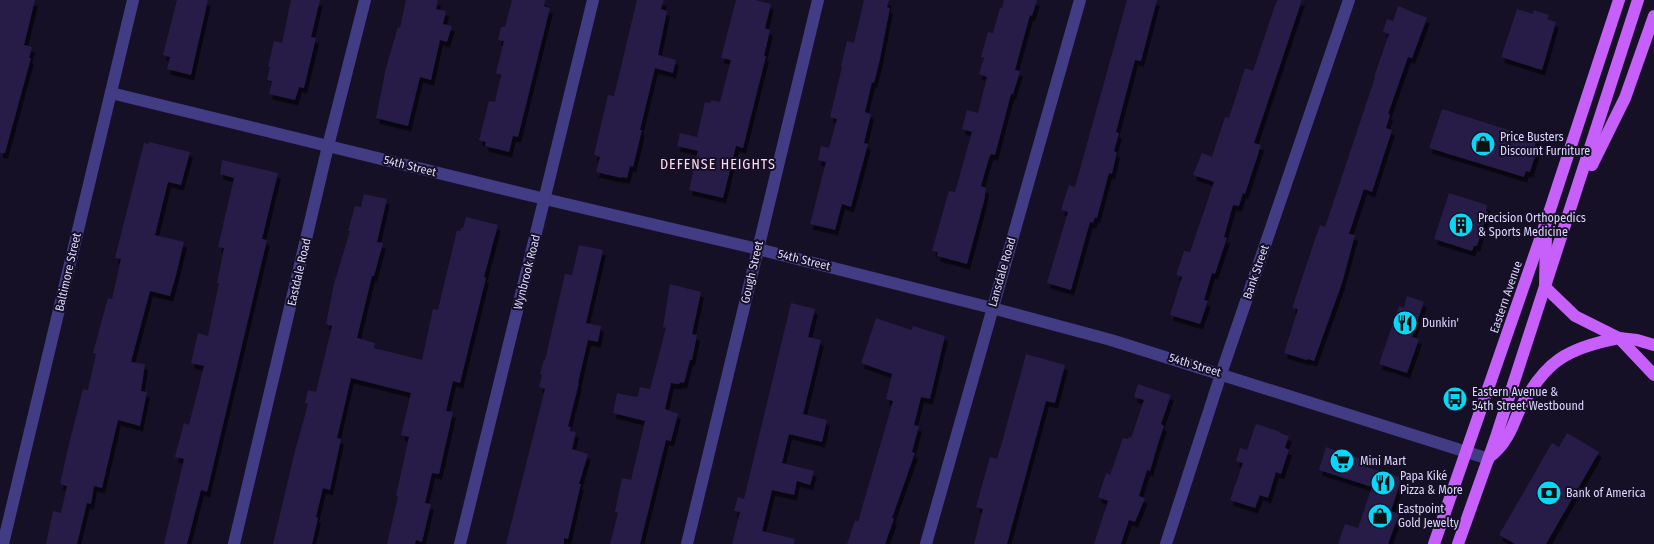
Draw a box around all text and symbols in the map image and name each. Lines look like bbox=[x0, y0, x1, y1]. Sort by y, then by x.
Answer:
place label: Price Busters Discount Furniture bbox=[1500, 130, 1590, 158]
shop icon: Price Busters Discount Furniture bbox=[1470, 131, 1496, 157]
street label: 54th Street bbox=[382, 153, 438, 179]
district label: DEFENSE HEIGHTS bbox=[660, 156, 776, 173]
place label: Precision Orthopedics & Sports Medicine bbox=[1478, 211, 1586, 239]
building icon: Precision Orthopedics & Sports Medicine bbox=[1448, 212, 1474, 238]
street label: Baltimore Street bbox=[52, 231, 84, 313]
street label: Wynbrook Road bbox=[511, 233, 543, 311]
street label: Lansdale Road bbox=[985, 236, 1019, 308]
street label: Eastdale Road bbox=[284, 237, 314, 307]
street label: Gough Street bbox=[738, 239, 766, 305]
street label: Bank Street bbox=[1240, 243, 1272, 301]
street label: 54th Street bbox=[776, 247, 832, 273]
street label: Eastern Avenue bbox=[1487, 259, 1525, 335]
restaurant icon: Dunkin' bbox=[1392, 310, 1418, 336]
place label: Dunkin' bbox=[1422, 316, 1459, 330]
street label: 54th Street bbox=[1167, 350, 1223, 380]
place label: Eastern Avenue & 54th Street Westbound bbox=[1472, 385, 1584, 413]
bus stop icon: Eastern Avenue & 54th Street Westbound bbox=[1442, 386, 1468, 412]
supermarket icon: Mini Mart bbox=[1329, 448, 1355, 474]
place label: Mini Mart bbox=[1360, 454, 1406, 468]
place label: Papa Kiké Pizza & More bbox=[1400, 469, 1463, 497]
restaurant icon: Papa Kiké Pizza & More bbox=[1370, 470, 1396, 496]
bank icon: Bank of America bbox=[1536, 480, 1562, 506]
place label: Bank of America bbox=[1566, 486, 1646, 500]
place label: Eastpoint Gold Jewelty bbox=[1398, 502, 1460, 530]
shop icon: Eastpoint Gold Jewelty bbox=[1367, 503, 1393, 529]

